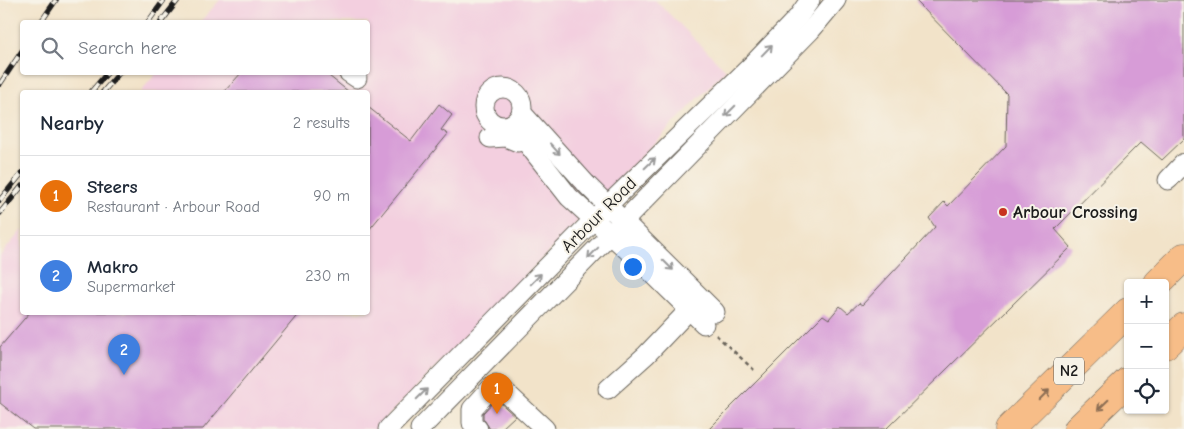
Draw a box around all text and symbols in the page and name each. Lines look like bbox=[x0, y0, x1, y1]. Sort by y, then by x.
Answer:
search box bbox=[20, 20, 370, 75]
icon: search bbox=[38, 34, 66, 62]
text: Search here bbox=[78, 37, 177, 59]
one-way arrow bbox=[761, 43, 773, 56]
one-way arrow bbox=[724, 105, 736, 118]
text: Nearby bbox=[40, 111, 104, 135]
text: 2 results bbox=[293, 114, 350, 132]
one-way arrow bbox=[549, 143, 560, 156]
one-way arrow bbox=[644, 158, 656, 170]
street label: Arbour Road bbox=[557, 173, 641, 257]
text: Steers bbox=[87, 176, 138, 198]
text: 1 bbox=[53, 187, 59, 205]
text: 90 m bbox=[313, 187, 350, 205]
text: Restaurant · Arbour Road bbox=[87, 198, 260, 216]
place label: Arbour Crossing bbox=[1013, 202, 1138, 223]
marker: Arbour Crossing bbox=[997, 206, 1009, 218]
one-way arrow bbox=[587, 247, 599, 260]
your location bbox=[620, 254, 646, 280]
text: Makro bbox=[87, 256, 138, 278]
one-way arrow bbox=[662, 259, 674, 271]
text: 2 bbox=[52, 267, 60, 285]
text: 230 m bbox=[305, 267, 350, 285]
one-way arrow bbox=[530, 273, 542, 285]
text: Supermarket bbox=[87, 278, 175, 296]
map controls bbox=[1124, 279, 1169, 414]
button: + bbox=[1124, 279, 1169, 324]
button: − bbox=[1124, 324, 1169, 369]
pin: 2 bbox=[108, 334, 140, 375]
road number: N2 bbox=[1054, 358, 1084, 384]
button: locate bbox=[1124, 369, 1169, 414]
pin: 1 bbox=[481, 373, 513, 414]
one-way arrow bbox=[416, 388, 428, 401]
one-way arrow bbox=[1038, 389, 1050, 401]
one-way arrow bbox=[1097, 399, 1109, 411]

